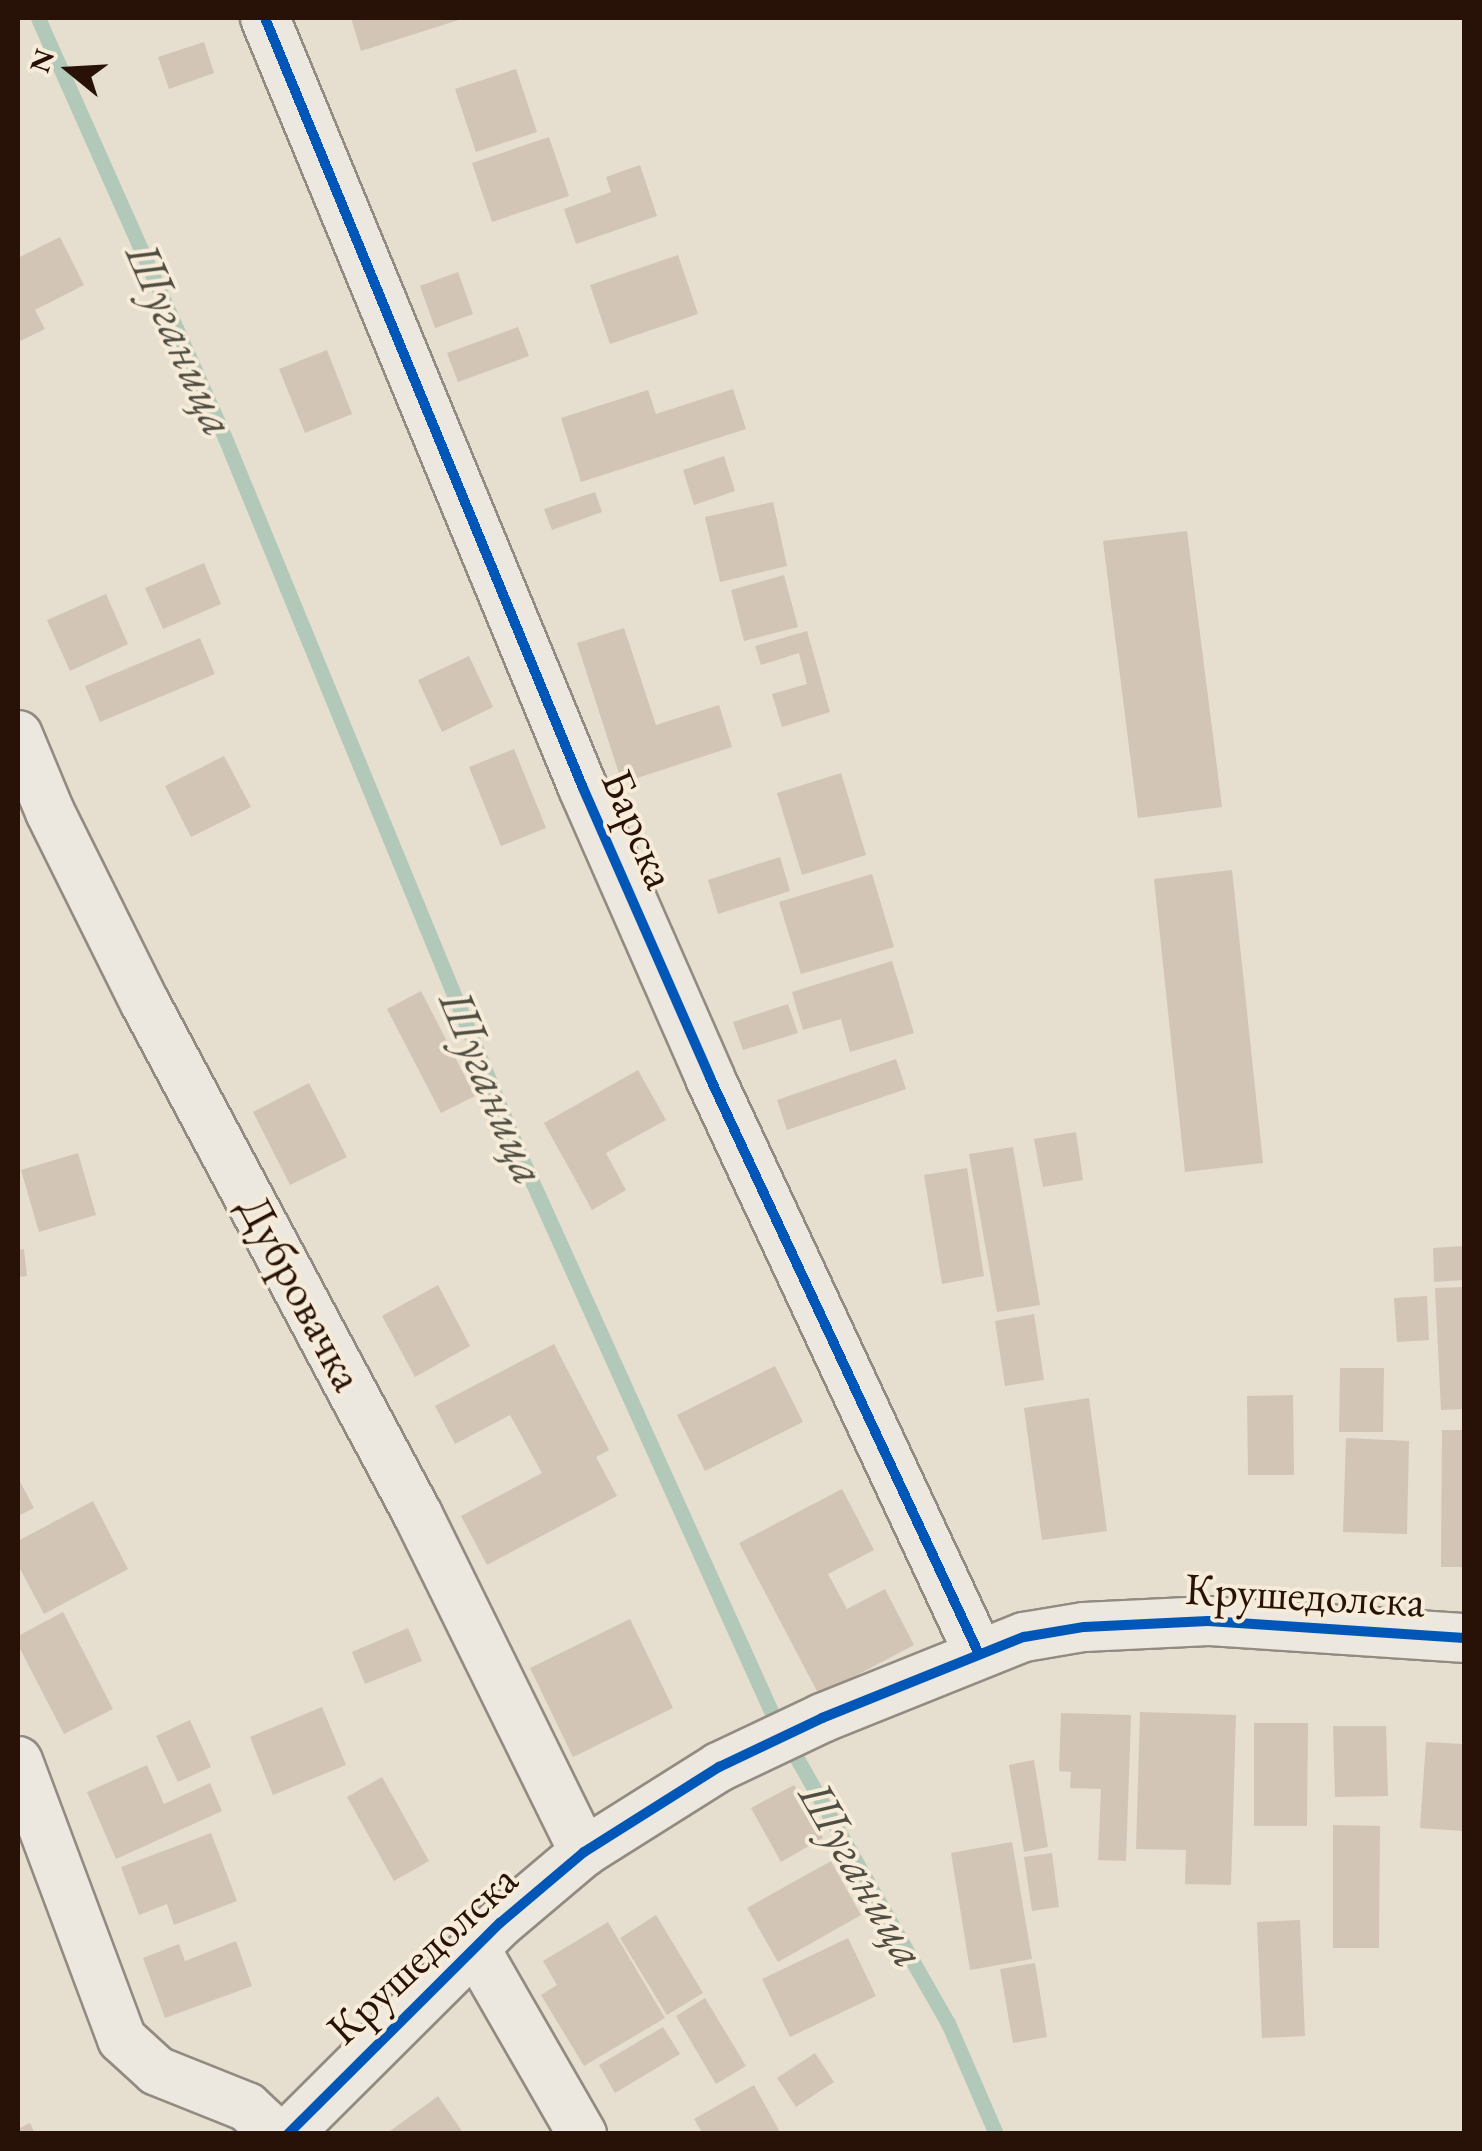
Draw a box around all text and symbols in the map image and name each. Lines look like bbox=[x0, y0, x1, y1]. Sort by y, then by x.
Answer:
north arrow bbox=[20, 20, 120, 120]
text: N bbox=[21, 44, 62, 77]
water label: Шуганица bbox=[113, 233, 249, 445]
street label: Барска bbox=[590, 761, 688, 897]
water label: Шуганица bbox=[426, 981, 560, 1193]
street label: Дубровачка bbox=[227, 1186, 375, 1400]
street label: Крушедолска bbox=[1184, 1562, 1426, 1628]
water label: Шуганица bbox=[787, 1771, 939, 1977]
street label: Крушедолска bbox=[316, 1852, 528, 2056]

